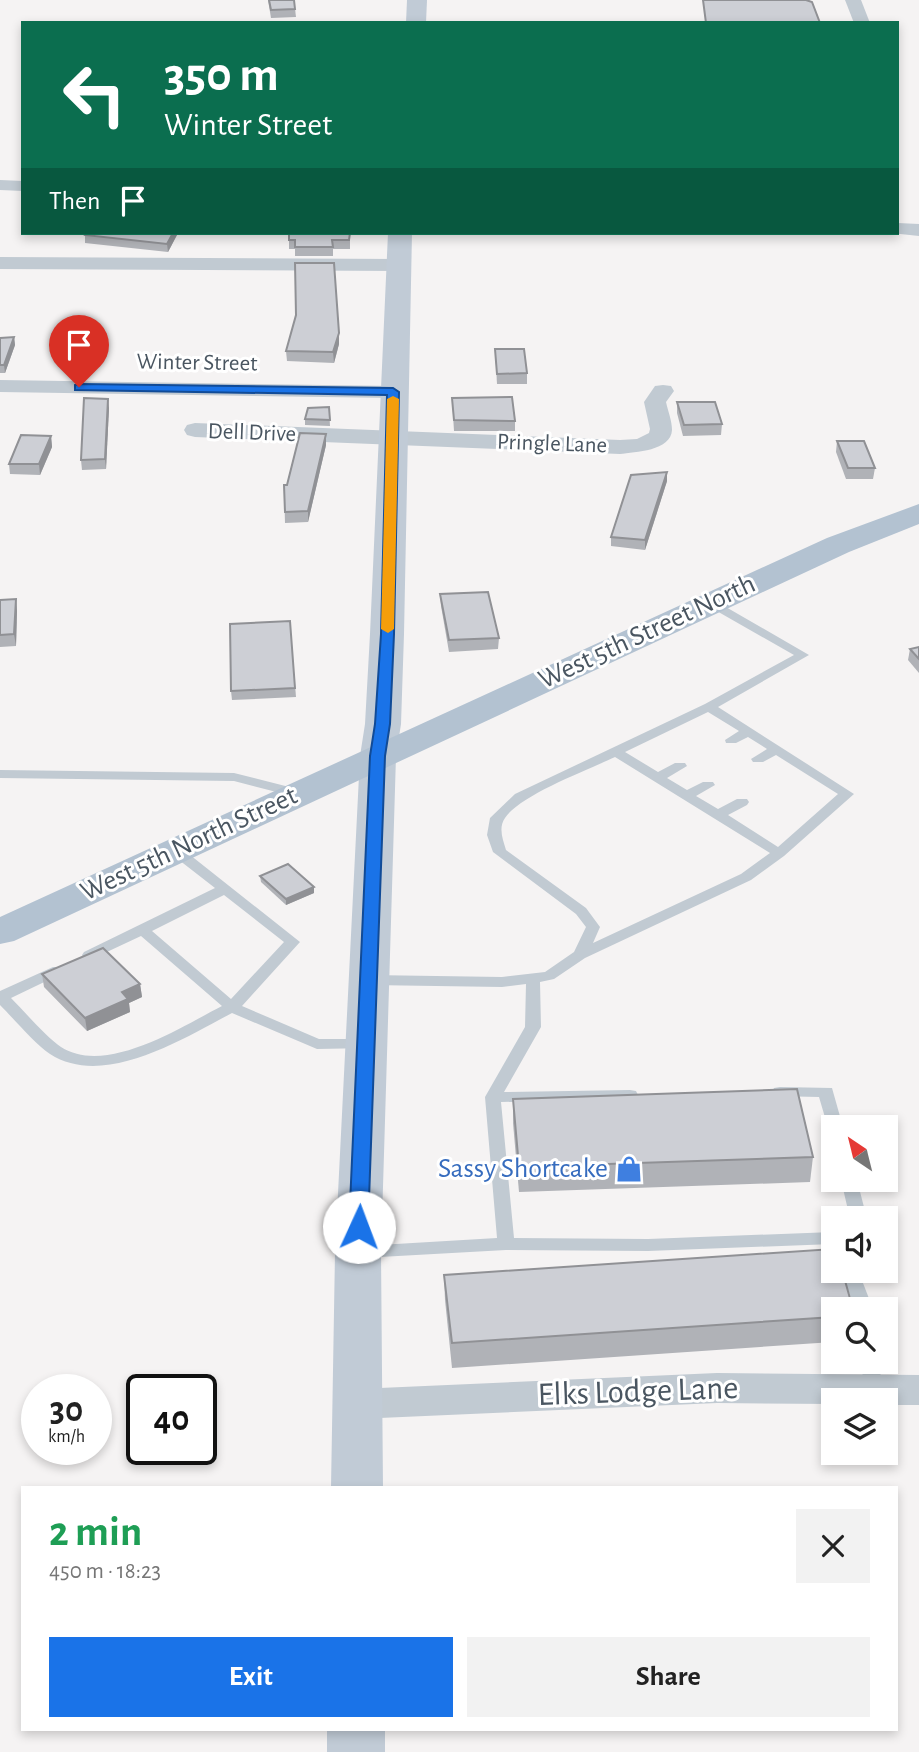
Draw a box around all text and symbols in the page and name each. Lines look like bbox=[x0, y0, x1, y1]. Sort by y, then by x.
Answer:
icon: left bbox=[49, 49, 140, 140]
text: 350 m bbox=[164, 51, 279, 100]
text: Winter Street bbox=[164, 109, 332, 141]
icon: arrive bbox=[114, 182, 152, 220]
text: Then bbox=[49, 188, 100, 214]
pin bbox=[49, 315, 109, 387]
icon: arrive bbox=[60, 326, 98, 364]
street label: Winter Street bbox=[136, 350, 258, 376]
street label: Dell Drive bbox=[207, 420, 297, 446]
street label: Pringle Lane bbox=[497, 431, 607, 457]
street label: West 5th Street North bbox=[534, 570, 760, 694]
street label: West 5th North Street bbox=[76, 782, 302, 906]
north arrow bbox=[821, 1115, 898, 1192]
map controls bbox=[821, 1115, 898, 1465]
shop icon: Sassy Shortcake bbox=[614, 1154, 644, 1184]
place label: Sassy Shortcake bbox=[438, 1155, 608, 1183]
position arrow bbox=[322, 1190, 396, 1264]
button: sound bbox=[821, 1206, 898, 1283]
button: search bbox=[821, 1297, 898, 1374]
street label: Elks Lodge Lane bbox=[537, 1372, 739, 1412]
speed limit sign: 40 bbox=[126, 1374, 217, 1465]
button: layers bbox=[821, 1388, 898, 1465]
text: 30 bbox=[50, 1393, 83, 1428]
text: km/h bbox=[48, 1428, 85, 1446]
button: close bbox=[796, 1509, 870, 1583]
text: 2 min bbox=[49, 1511, 142, 1553]
text: 450 m · 18:23 bbox=[49, 1560, 161, 1583]
button: Exit bbox=[49, 1637, 453, 1717]
button: Share bbox=[467, 1637, 870, 1717]

